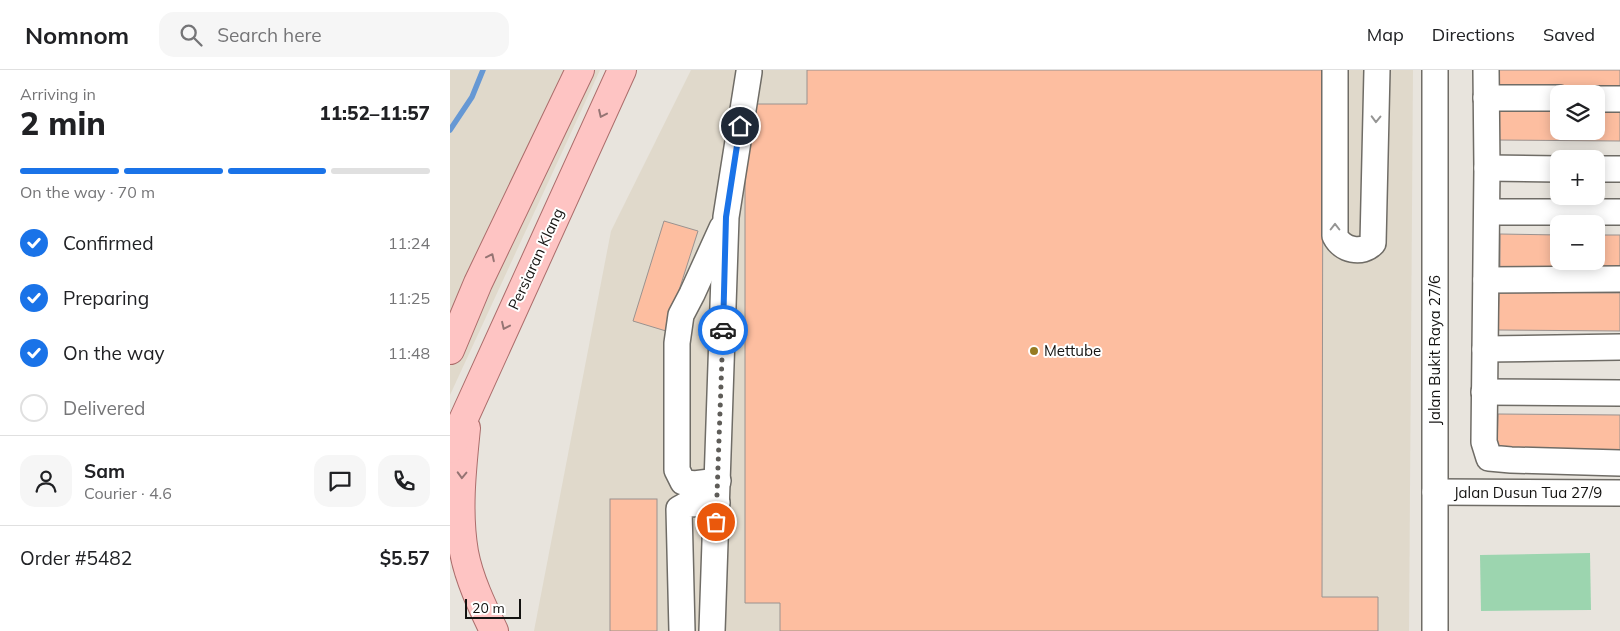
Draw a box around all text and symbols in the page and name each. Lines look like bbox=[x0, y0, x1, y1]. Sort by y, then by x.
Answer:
search box bbox=[159, 12, 509, 57]
text: Nomnom bbox=[25, 20, 129, 50]
icon: search bbox=[177, 21, 205, 49]
text: Search here bbox=[217, 23, 322, 47]
text: Map bbox=[1367, 23, 1404, 46]
text: Directions bbox=[1432, 23, 1515, 46]
text: Saved bbox=[1543, 23, 1595, 46]
text: Arriving in bbox=[20, 84, 96, 104]
map controls bbox=[1550, 85, 1605, 270]
button: layers bbox=[1550, 85, 1605, 140]
text: 11:52–11:57 bbox=[319, 101, 430, 125]
text: 2 min bbox=[20, 103, 106, 143]
pin bbox=[719, 105, 761, 147]
one-way arrow bbox=[598, 109, 608, 118]
icon: home bbox=[726, 112, 754, 140]
one-way arrow bbox=[1371, 115, 1381, 123]
button: + bbox=[1550, 150, 1605, 205]
text: On the way · 70 m bbox=[20, 182, 155, 202]
street label: Persiaran Klang bbox=[504, 205, 567, 313]
button: − bbox=[1550, 215, 1605, 270]
one-way arrow bbox=[1330, 223, 1340, 230]
icon: check bbox=[20, 229, 48, 257]
text: Confirmed bbox=[63, 231, 154, 255]
text: 11:24 bbox=[388, 233, 430, 253]
one-way arrow bbox=[485, 253, 495, 262]
street label: Jalan Bukit Raya 27/6 bbox=[1425, 275, 1444, 425]
icon: check bbox=[20, 284, 48, 312]
text: Preparing bbox=[63, 286, 149, 310]
text: 11:25 bbox=[388, 288, 430, 308]
courier bbox=[698, 305, 748, 355]
icon: car bbox=[709, 316, 737, 344]
one-way arrow bbox=[501, 321, 512, 330]
icon: check bbox=[20, 339, 48, 367]
text: On the way bbox=[63, 341, 165, 365]
place label: Mettube bbox=[1044, 341, 1101, 360]
text: 11:48 bbox=[388, 343, 430, 363]
marker: Mettube bbox=[1028, 345, 1040, 357]
text: Delivered bbox=[63, 396, 145, 420]
button: person bbox=[20, 455, 72, 507]
button: chat bbox=[314, 455, 366, 507]
button: phone bbox=[378, 455, 430, 507]
text: Sam bbox=[84, 459, 125, 483]
one-way arrow bbox=[456, 471, 467, 479]
text: Courier · 4.6 bbox=[84, 483, 172, 503]
street label: Jalan Dusun Tua 27/9 bbox=[1454, 483, 1602, 502]
pin bbox=[695, 501, 737, 543]
icon: bag bbox=[702, 508, 730, 536]
text: Order #5482 bbox=[20, 546, 132, 570]
text: $5.57 bbox=[380, 546, 430, 570]
scale bar bbox=[465, 596, 521, 619]
text: 20 m bbox=[472, 599, 505, 617]

